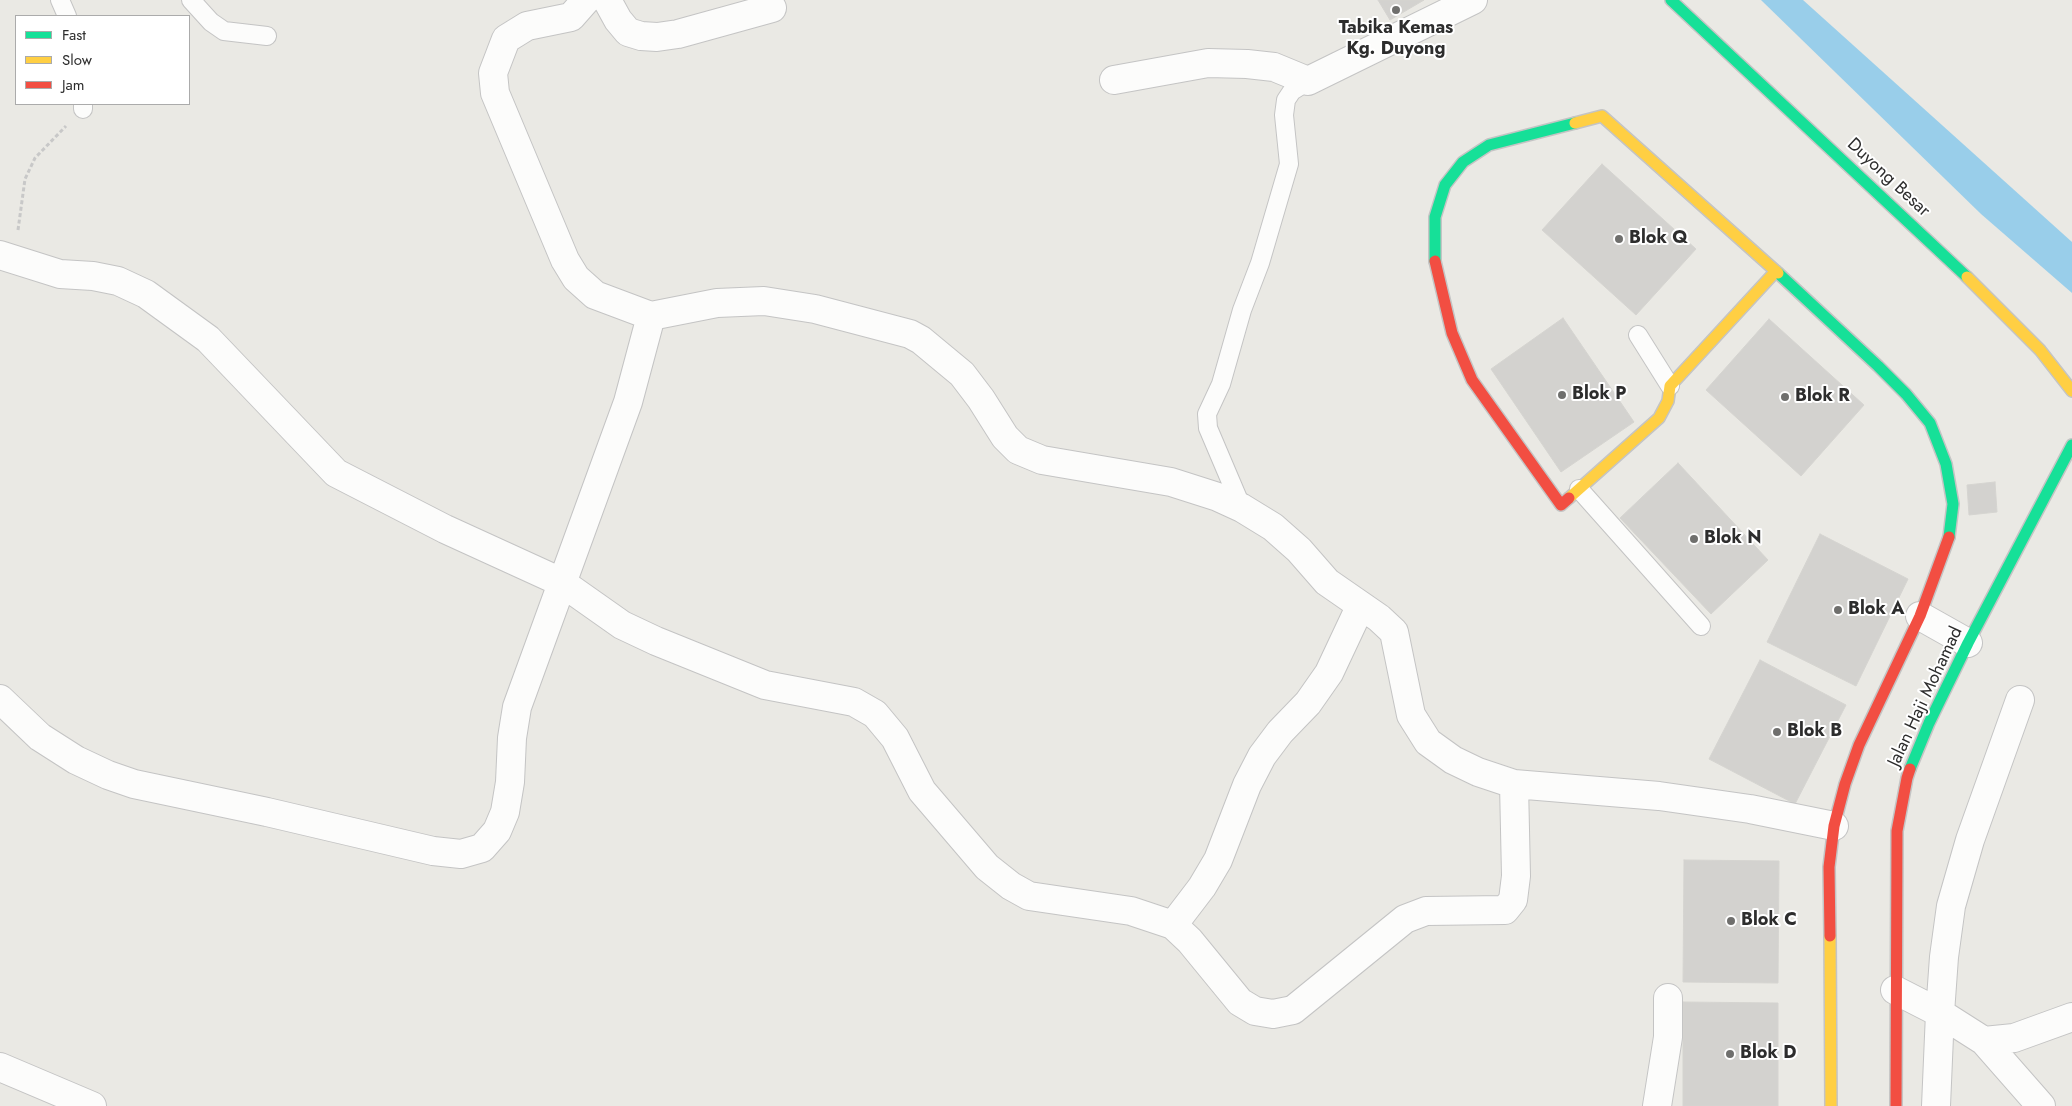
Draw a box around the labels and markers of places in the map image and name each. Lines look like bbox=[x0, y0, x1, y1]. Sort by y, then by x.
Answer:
marker: Tabika Kemas Kg. Duyong bbox=[1390, 4, 1402, 16]
place label: Tabika Kemas Kg. Duyong bbox=[1339, 18, 1453, 60]
place label: Blok Q bbox=[1629, 228, 1688, 250]
marker: Blok Q bbox=[1613, 233, 1625, 245]
place label: Blok P bbox=[1572, 384, 1626, 406]
place label: Blok R bbox=[1795, 386, 1850, 408]
marker: Blok P bbox=[1556, 389, 1568, 401]
marker: Blok R bbox=[1779, 391, 1791, 403]
place label: Blok N bbox=[1704, 528, 1762, 550]
marker: Blok N bbox=[1688, 533, 1700, 545]
place label: Blok A bbox=[1848, 599, 1904, 621]
marker: Blok A bbox=[1832, 604, 1844, 616]
place label: Blok B bbox=[1787, 721, 1842, 743]
marker: Blok B bbox=[1771, 726, 1783, 738]
place label: Blok C bbox=[1741, 910, 1797, 932]
marker: Blok C bbox=[1725, 915, 1737, 927]
place label: Blok D bbox=[1740, 1043, 1796, 1065]
marker: Blok D bbox=[1724, 1048, 1736, 1060]

